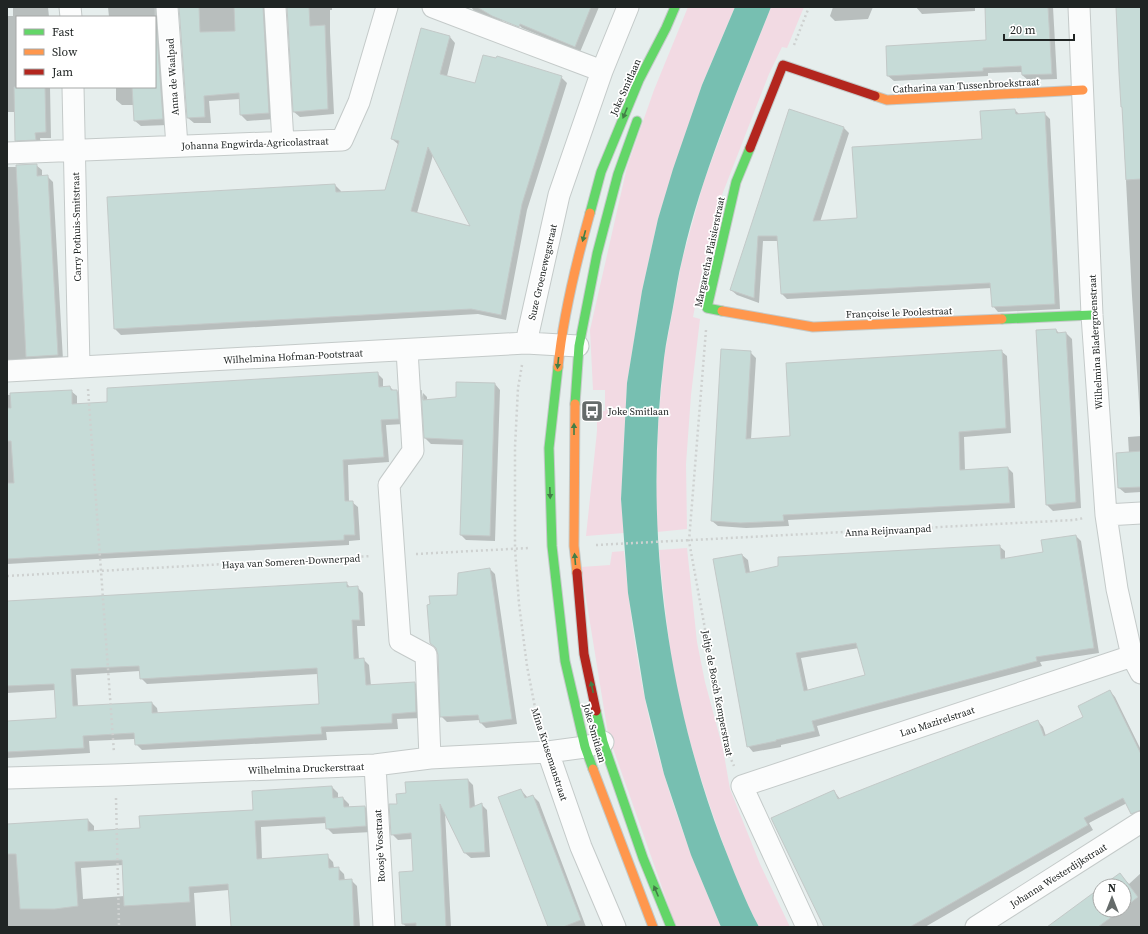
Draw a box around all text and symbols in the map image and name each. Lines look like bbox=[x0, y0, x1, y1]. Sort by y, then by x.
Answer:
legend bbox=[16, 16, 156, 88]
scale bar bbox=[1004, 16, 1074, 42]
text: 20 m bbox=[1010, 22, 1036, 38]
text: Fast bbox=[52, 24, 74, 40]
street label: Anna de Waalpad bbox=[163, 38, 182, 116]
text: Slow bbox=[52, 44, 78, 60]
street label: Joke Smitlaan bbox=[607, 57, 644, 119]
text: Jam bbox=[51, 64, 73, 80]
street label: Catharina van Tussenbroekstraat bbox=[892, 75, 1040, 96]
one-way arrow bbox=[622, 108, 628, 119]
street label: Johanna Engwirda-Agricolastraat bbox=[180, 134, 330, 153]
street label: Carry Pothuis-Smitstraat bbox=[69, 171, 84, 282]
street label: Margaretha Plaisierstraat bbox=[691, 195, 728, 308]
street label: Suze Groenewegstraat bbox=[525, 222, 560, 321]
one-way arrow bbox=[580, 230, 586, 242]
street label: Wilhelmina Bladergroenstraat bbox=[1085, 273, 1106, 410]
street label: Françoise le Poolestraat bbox=[846, 304, 953, 321]
street label: Wilhelmina Hofman-Pootstraat bbox=[223, 346, 364, 367]
one-way arrow bbox=[554, 357, 561, 369]
bus stop icon: Joke Smitlaan bbox=[579, 398, 605, 424]
place label: Joke Smitlaan bbox=[607, 405, 669, 418]
one-way arrow bbox=[571, 422, 577, 435]
one-way arrow bbox=[547, 487, 554, 499]
street label: Anna Reijnvaanpad bbox=[844, 522, 932, 539]
street label: Haya van Someren-Downerpad bbox=[221, 551, 361, 572]
one-way arrow bbox=[572, 553, 579, 565]
street label: Jeltje de Bosch Kemperstraat bbox=[699, 628, 736, 758]
one-way arrow bbox=[588, 681, 594, 694]
street label: Joke Smitlaan bbox=[580, 701, 609, 764]
street label: Lau Mazirelstraat bbox=[898, 703, 977, 740]
street label: Mina Krusemanstraat bbox=[528, 706, 571, 803]
street label: Wilhelmina Druckerstraat bbox=[248, 760, 365, 777]
street label: Roosje Vosstraat bbox=[371, 809, 388, 883]
street label: Johanna Westerdijkstraat bbox=[1006, 840, 1110, 911]
north arrow bbox=[1092, 878, 1132, 918]
text: N bbox=[1108, 881, 1116, 896]
one-way arrow bbox=[653, 885, 660, 897]

